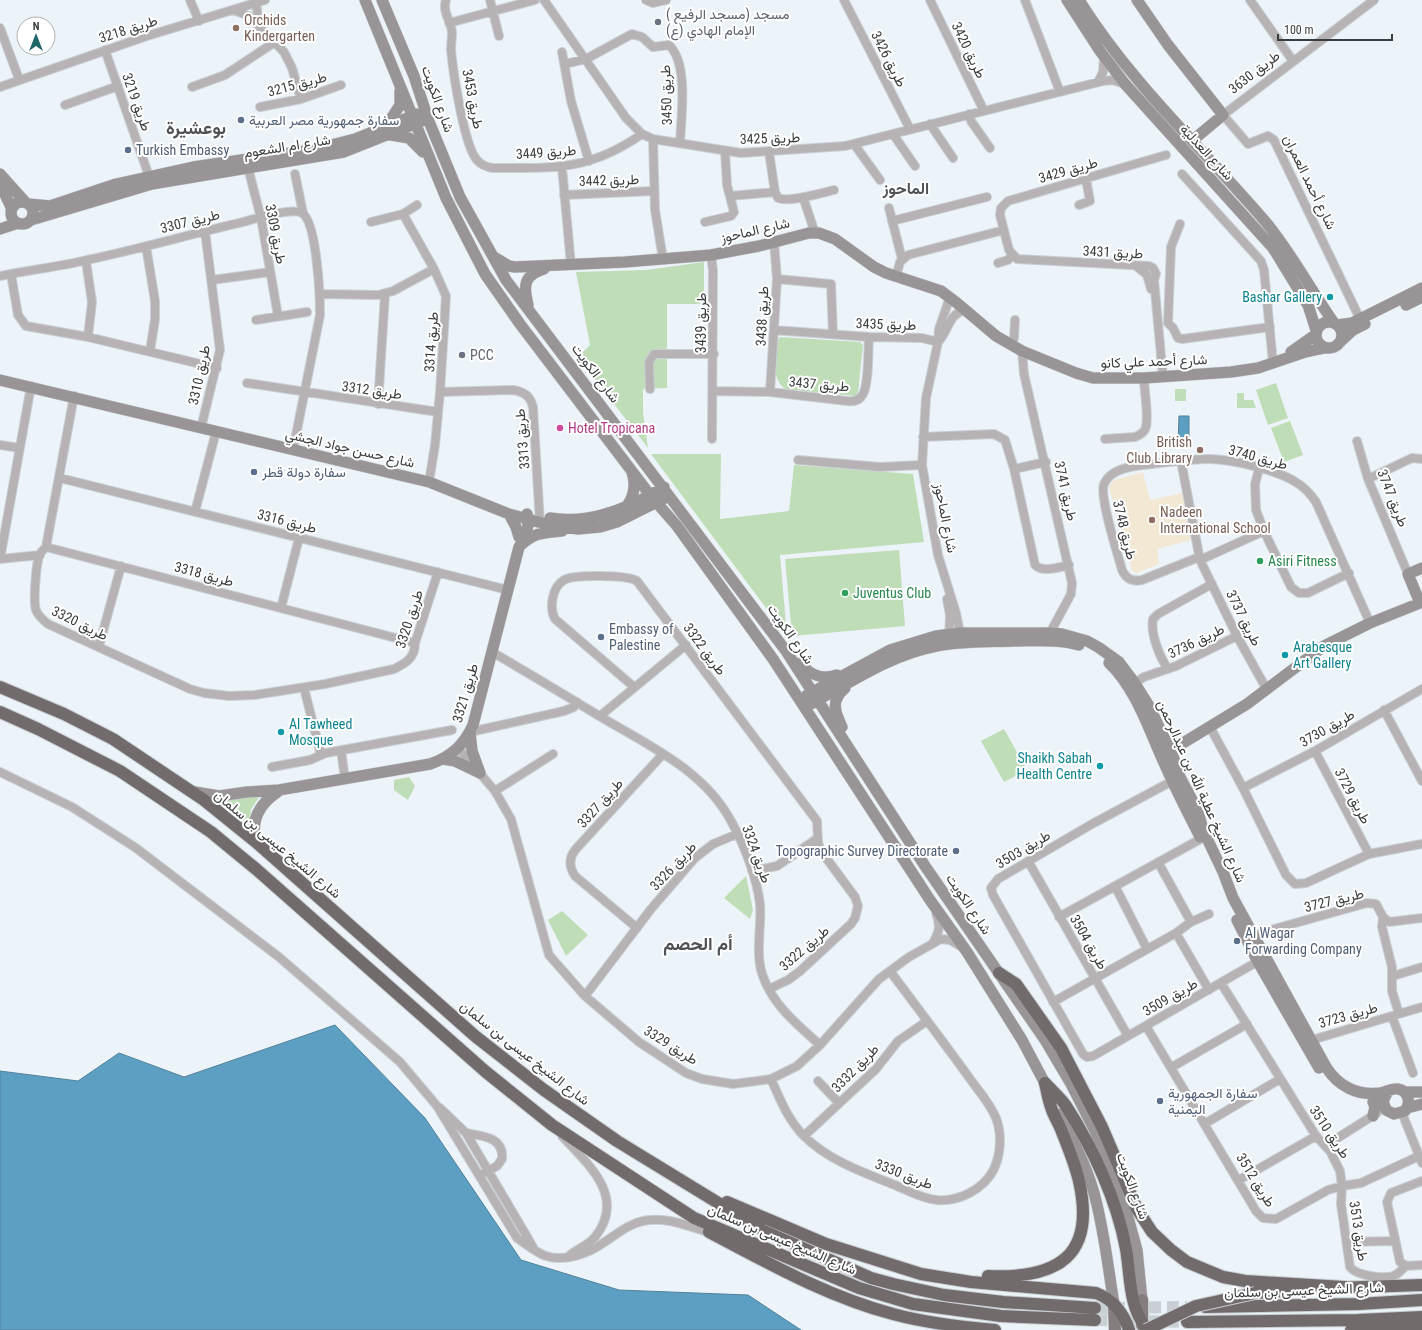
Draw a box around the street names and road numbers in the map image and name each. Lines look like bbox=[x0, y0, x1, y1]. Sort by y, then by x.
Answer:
street label: طريق 3218 bbox=[97, 12, 160, 47]
street label: طريق 3420 bbox=[948, 19, 989, 81]
street label: طريق 3426 bbox=[867, 28, 910, 90]
street label: طريق 3630 bbox=[1225, 47, 1283, 98]
street label: شارع الكويت bbox=[416, 64, 457, 135]
street label: طريق 3450 bbox=[657, 64, 676, 126]
street label: طريق 3215 bbox=[266, 68, 329, 101]
street label: طريق 3453 bbox=[458, 68, 487, 130]
street label: طريق 3219 bbox=[118, 71, 155, 134]
street label: شارع العدلية bbox=[1175, 121, 1237, 185]
street label: طريق 3425 bbox=[739, 129, 801, 148]
street label: شارع ام الشعوم bbox=[242, 131, 332, 164]
street label: شارع أحمد العمران bbox=[1277, 132, 1340, 233]
street label: طريق 3449 bbox=[515, 142, 577, 163]
street label: طريق 3429 bbox=[1037, 154, 1100, 187]
street label: طريق 3442 bbox=[578, 171, 640, 190]
street label: طريق 3309 bbox=[261, 203, 290, 265]
street label: طريق 3307 bbox=[159, 206, 222, 237]
street label: شارع الماحوز bbox=[718, 214, 792, 249]
street label: طريق 3431 bbox=[1082, 242, 1144, 263]
street label: طريق 3438 bbox=[752, 285, 773, 347]
street label: طريق 3439 bbox=[693, 293, 710, 353]
street label: طريق 3314 bbox=[421, 311, 442, 373]
street label: طريق 3435 bbox=[855, 315, 917, 334]
street label: شارع الكويت bbox=[566, 340, 623, 407]
street label: طريق 3310 bbox=[185, 344, 214, 406]
street label: شارع أحمد علي كانو bbox=[1100, 351, 1208, 375]
street label: طريق 3437 bbox=[788, 373, 850, 396]
street label: طريق 3312 bbox=[341, 378, 403, 403]
street label: طريق 3313 bbox=[511, 408, 534, 470]
street label: شارع حسن جواد الجشي bbox=[283, 425, 416, 475]
street label: طريق 3740 bbox=[1226, 441, 1289, 474]
street label: طريق 3741 bbox=[1050, 460, 1081, 523]
street label: طريق 3747 bbox=[1373, 467, 1412, 529]
street label: شارع الماحوز bbox=[928, 481, 961, 555]
street label: طريق 3748 bbox=[1109, 499, 1140, 562]
street label: طريق 3316 bbox=[255, 506, 318, 537]
street label: طريق 3318 bbox=[172, 558, 235, 591]
street label: طريق 3737 bbox=[1222, 587, 1265, 649]
street label: طريق 3320 bbox=[392, 588, 427, 651]
street label: شارع الكويت bbox=[762, 601, 817, 669]
street label: طريق 3320 bbox=[49, 603, 111, 644]
street label: طريق 3322 bbox=[680, 620, 730, 679]
street label: طريق 3736 bbox=[1165, 621, 1227, 662]
street label: طريق 3321 bbox=[449, 662, 482, 725]
street label: شارع الشيخ عطية الله بن عبدالرحمن bbox=[1152, 697, 1250, 886]
street label: طريق 3730 bbox=[1297, 706, 1358, 751]
street label: طريق 3729 bbox=[1331, 766, 1374, 827]
street label: طريق 3327 bbox=[574, 775, 627, 832]
street label: شارع الشيخ عيسى بن سلمان bbox=[210, 787, 344, 904]
street label: طريق 3324 bbox=[738, 823, 775, 886]
street label: طريق 3503 bbox=[993, 827, 1054, 872]
street label: طريق 3326 bbox=[646, 838, 700, 894]
street label: شارع الكويت bbox=[940, 871, 995, 939]
street label: طريق 3727 bbox=[1303, 885, 1366, 916]
street label: طريق 3504 bbox=[1066, 912, 1111, 973]
street label: طريق 3322 bbox=[776, 922, 833, 975]
street label: طريق 3509 bbox=[1140, 975, 1201, 1020]
street label: شارع الشيخ عيسى بن سلمان bbox=[455, 998, 593, 1111]
street label: طريق 3723 bbox=[1317, 999, 1380, 1032]
street label: طريق 3329 bbox=[641, 1022, 701, 1069]
street label: طريق 3332 bbox=[828, 1041, 883, 1096]
street label: طريق 3510 bbox=[1306, 1102, 1354, 1162]
street label: طريق 3512 bbox=[1232, 1150, 1279, 1210]
street label: شارع الكويت bbox=[1111, 1151, 1152, 1222]
street label: طريق 3330 bbox=[873, 1156, 935, 1193]
street label: شارع الشيخ عيسى بن سلمان bbox=[704, 1200, 859, 1280]
street label: طريق 3513 bbox=[1345, 1200, 1372, 1262]
street label: شارع الشيخ عيسى بن سلمان bbox=[1224, 1279, 1384, 1304]

